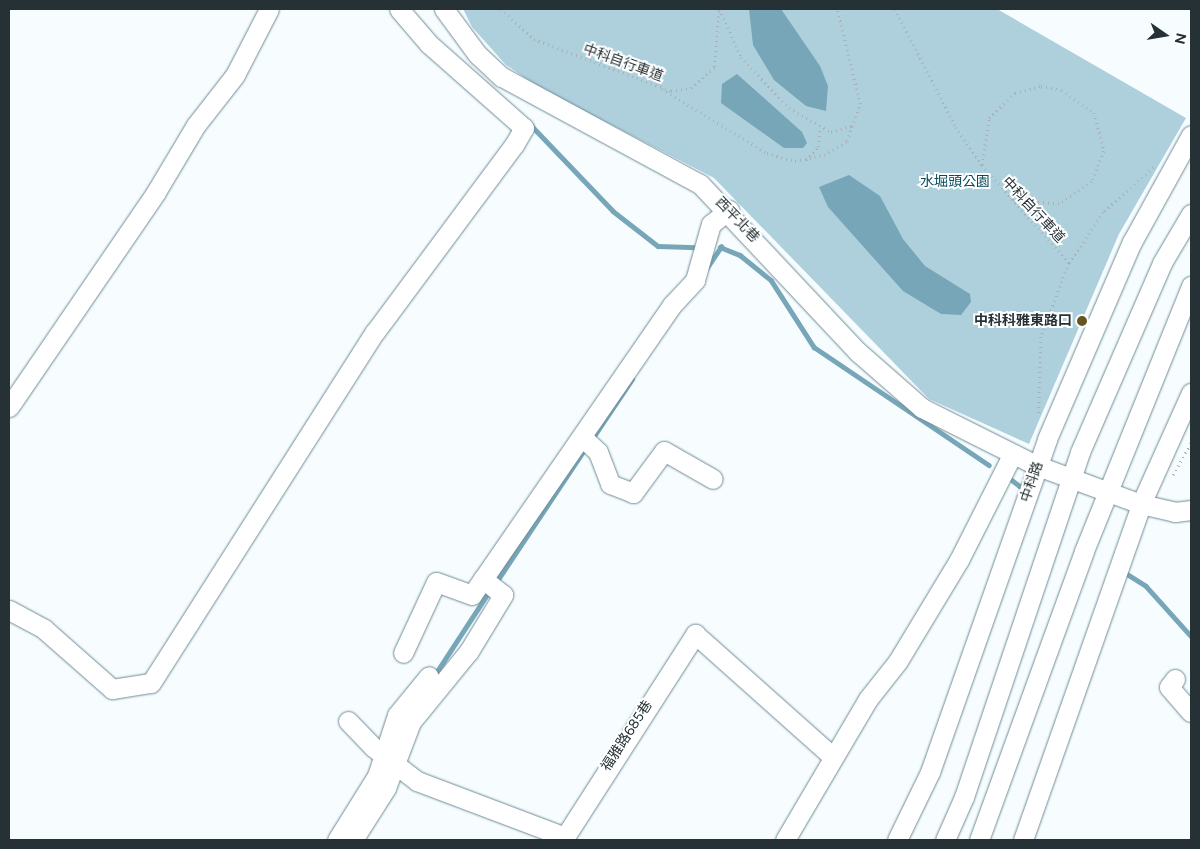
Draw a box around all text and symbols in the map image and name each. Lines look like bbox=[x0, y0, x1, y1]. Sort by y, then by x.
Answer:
north arrow bbox=[1140, 10, 1190, 60]
text: N bbox=[1171, 31, 1190, 46]
street label: 中科自行車道 bbox=[581, 41, 665, 85]
park label: 水堀頭公園 bbox=[920, 174, 990, 190]
street label: 中科自行車道 bbox=[998, 174, 1068, 246]
street label: 西平北巷 bbox=[712, 194, 762, 246]
place label: 中科科雅東路口 bbox=[974, 313, 1072, 329]
marker: 中科科雅東路口 bbox=[1076, 315, 1088, 327]
street label: 中科路 bbox=[1017, 459, 1047, 505]
street label: 福雅路685巷 bbox=[598, 698, 656, 774]

